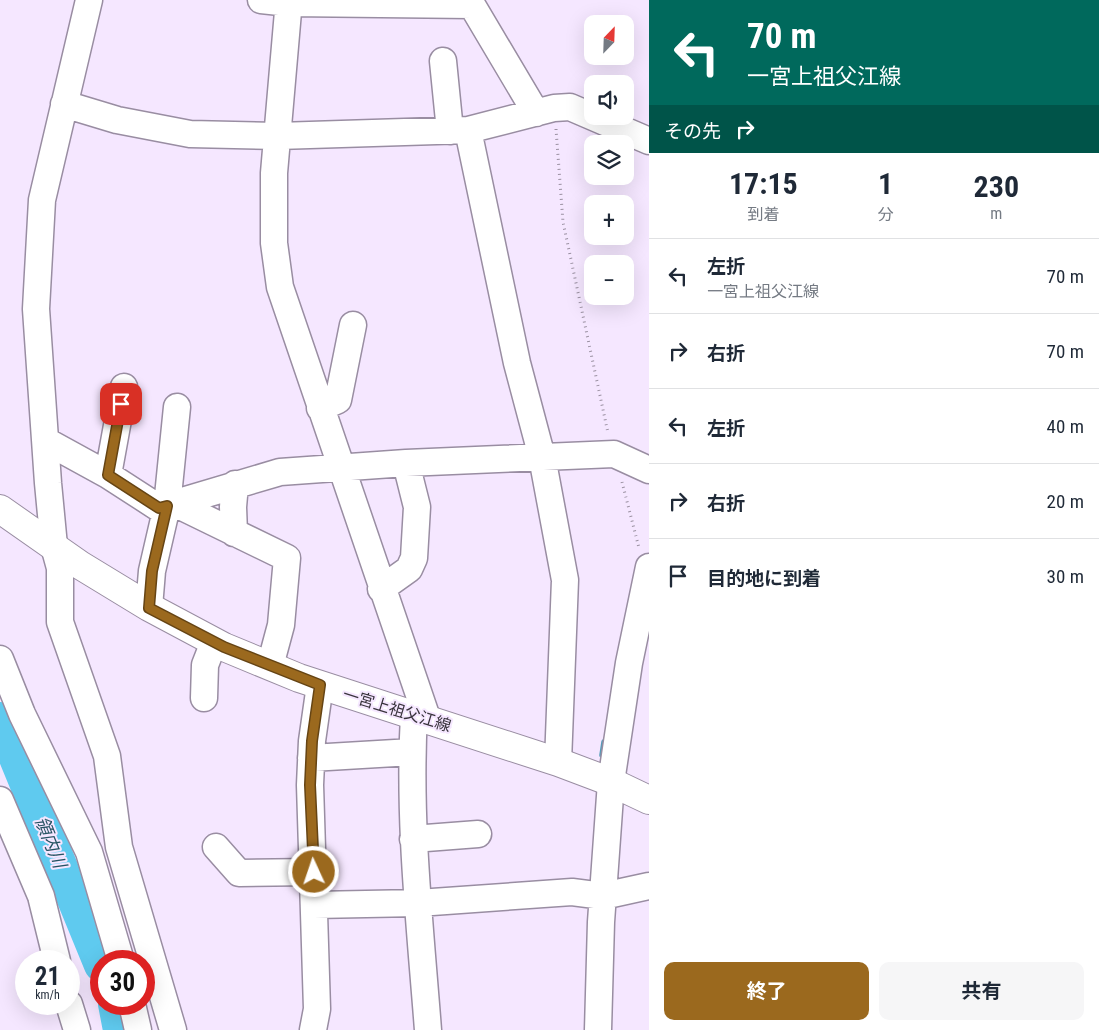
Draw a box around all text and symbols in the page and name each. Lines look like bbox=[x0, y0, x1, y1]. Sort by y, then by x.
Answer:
north arrow bbox=[584, 15, 634, 65]
map controls bbox=[584, 15, 634, 305]
text: 70 m bbox=[747, 16, 816, 57]
icon: left bbox=[664, 20, 729, 85]
text: 一宮上祖父江線 bbox=[747, 64, 901, 89]
button: sound bbox=[584, 75, 634, 125]
icon: right bbox=[731, 115, 759, 143]
text: その先 bbox=[664, 120, 721, 143]
button: layers bbox=[584, 135, 634, 185]
text: 17:15 bbox=[729, 166, 798, 201]
text: 1 bbox=[878, 166, 893, 201]
text: 230 bbox=[974, 169, 1019, 204]
button: + bbox=[584, 195, 634, 245]
text: m bbox=[990, 204, 1002, 223]
text: 到着 bbox=[747, 205, 779, 224]
text: 分 bbox=[878, 205, 894, 224]
button: − bbox=[584, 255, 634, 305]
text: 左折 bbox=[707, 255, 745, 278]
icon: left bbox=[664, 262, 692, 290]
text: 70 m bbox=[1047, 265, 1084, 288]
text: 一宮上祖父江線 bbox=[707, 282, 819, 301]
icon: right bbox=[664, 337, 692, 365]
text: 70 m bbox=[1047, 340, 1084, 363]
text: 右折 bbox=[707, 342, 745, 365]
pin bbox=[100, 383, 142, 425]
icon: arrive bbox=[107, 390, 135, 418]
icon: left bbox=[664, 412, 692, 440]
text: 40 m bbox=[1047, 415, 1084, 438]
text: 左折 bbox=[707, 417, 745, 440]
icon: right bbox=[664, 487, 692, 515]
text: 20 m bbox=[1047, 490, 1084, 513]
text: 右折 bbox=[707, 492, 745, 515]
icon: arrive bbox=[664, 562, 692, 590]
text: 30 m bbox=[1047, 565, 1084, 588]
text: 目的地に到着 bbox=[707, 567, 821, 590]
street label: 一宮上祖父江線 bbox=[341, 685, 453, 735]
water label: 領内川 bbox=[31, 813, 72, 873]
position arrow bbox=[287, 845, 339, 897]
speed limit sign: 30 bbox=[90, 950, 155, 1015]
text: 21 bbox=[35, 962, 60, 991]
button: 終了 bbox=[664, 962, 869, 1020]
button: 共有 bbox=[879, 962, 1084, 1020]
text: km/h bbox=[35, 988, 60, 1002]

